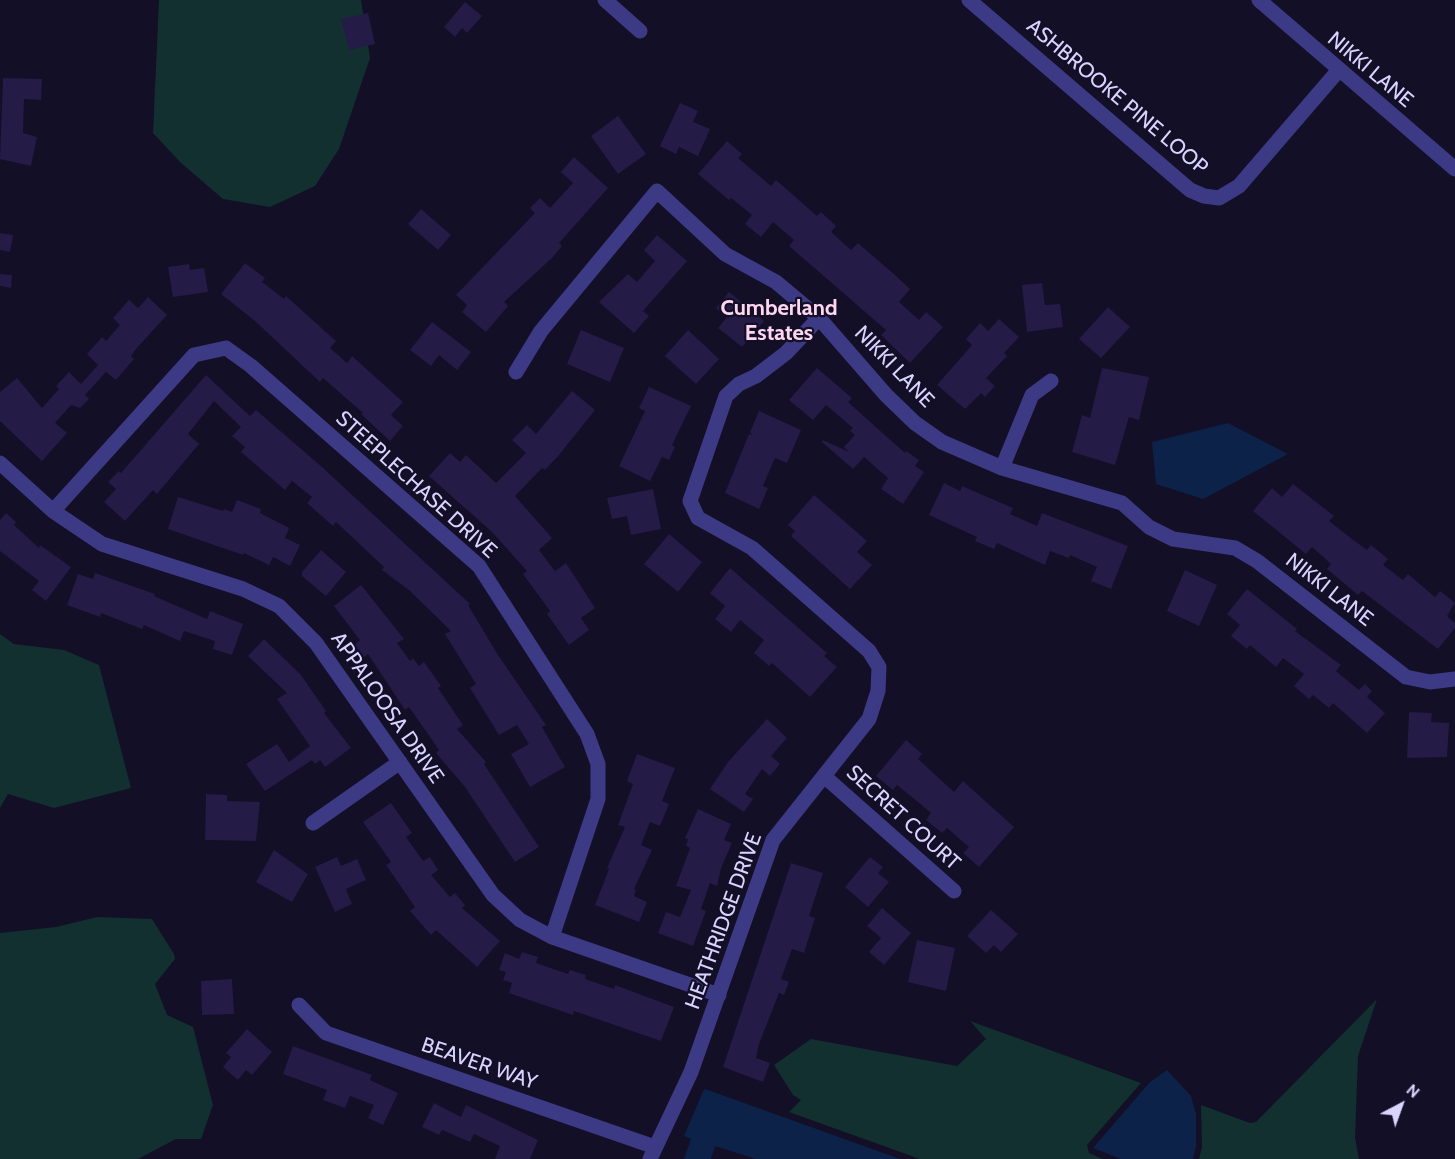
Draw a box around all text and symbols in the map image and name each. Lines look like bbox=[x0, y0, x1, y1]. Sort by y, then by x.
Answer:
street label: ASHBROOKE PINE LOOP bbox=[1021, 14, 1213, 180]
street label: NIKKI LANE bbox=[1322, 27, 1418, 113]
district label: Cumberland Estates bbox=[720, 296, 838, 348]
street label: NIKKI LANE bbox=[849, 321, 939, 413]
street label: STEEPLECHASE DRIVE bbox=[330, 406, 502, 564]
street label: NIKKI LANE bbox=[1280, 548, 1378, 632]
street label: APPALOOSA DRIVE bbox=[325, 627, 449, 789]
street label: SECRET COURT bbox=[841, 760, 965, 876]
street label: HEATHRIDGE DRIVE bbox=[680, 829, 768, 1013]
street label: BEAVER WAY bbox=[418, 1032, 540, 1096]
north arrow bbox=[1371, 1075, 1431, 1135]
text: N bbox=[1403, 1080, 1424, 1102]

